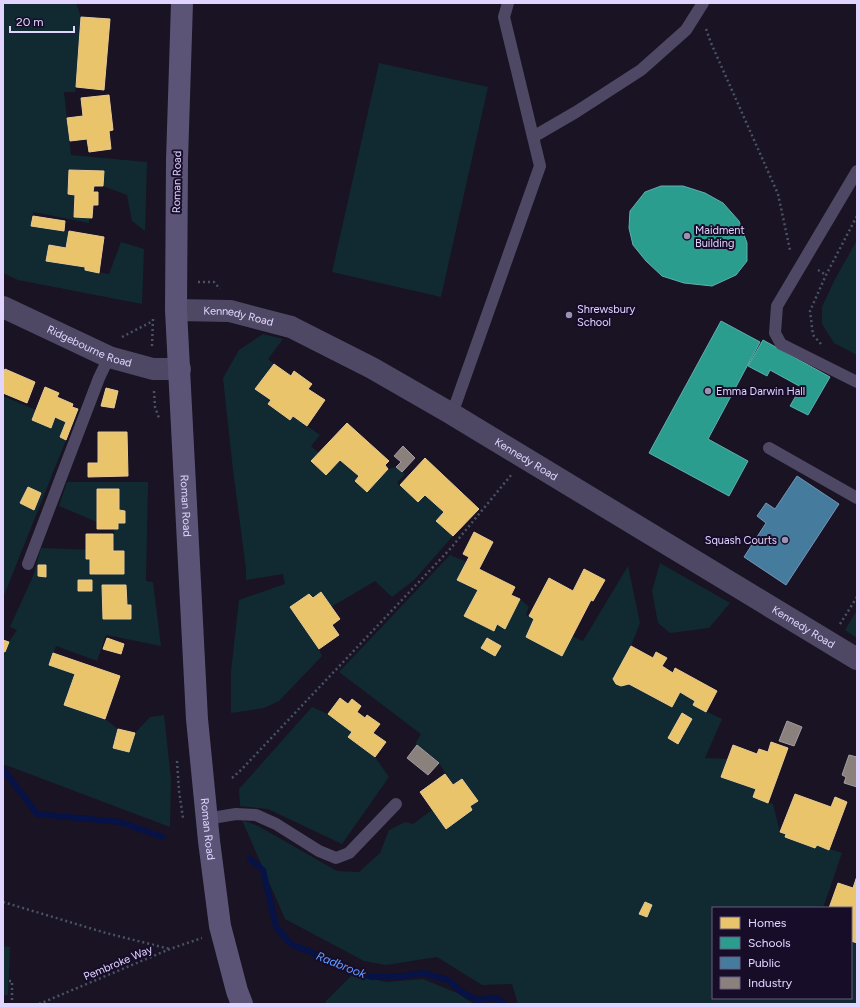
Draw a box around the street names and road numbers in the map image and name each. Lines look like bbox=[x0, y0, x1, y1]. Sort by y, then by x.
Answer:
street label: Roman Road bbox=[170, 151, 184, 213]
street label: Kennedy Road bbox=[203, 304, 275, 329]
street label: Ridgebourne Road bbox=[45, 322, 133, 369]
street label: Kennedy Road bbox=[492, 435, 560, 483]
street label: Roman Road bbox=[178, 474, 194, 537]
street label: Kennedy Road bbox=[770, 603, 837, 651]
street label: Roman Road bbox=[198, 797, 218, 861]
street label: Pembroke Way bbox=[82, 943, 155, 983]

